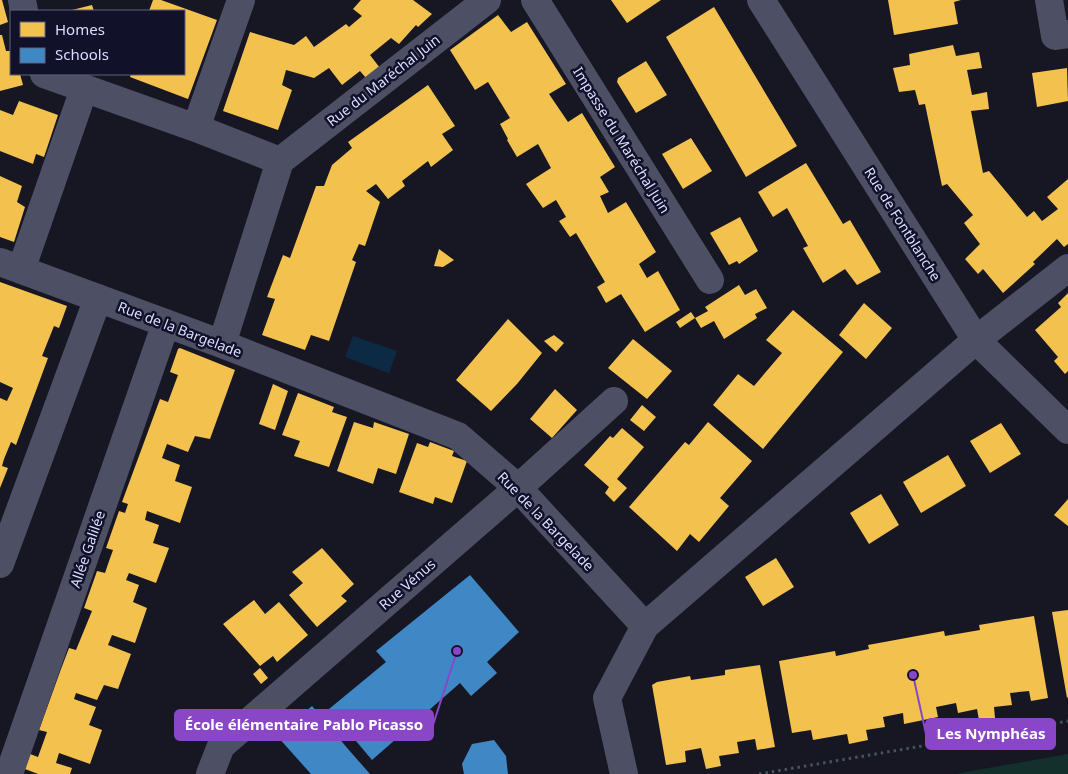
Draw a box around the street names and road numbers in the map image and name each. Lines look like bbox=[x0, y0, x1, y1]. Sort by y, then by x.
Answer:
street label: Rue du Maréchal Juin bbox=[322, 30, 444, 130]
street label: Impasse du Maréchal Juin bbox=[569, 63, 675, 217]
street label: Rue de Fontblanche bbox=[860, 164, 946, 284]
street label: Rue de la Bargelade bbox=[115, 297, 245, 361]
street label: Rue de la Bargelade bbox=[494, 467, 598, 575]
street label: Allée Galilée bbox=[65, 508, 109, 590]
street label: Rue Vénus bbox=[375, 554, 439, 614]

